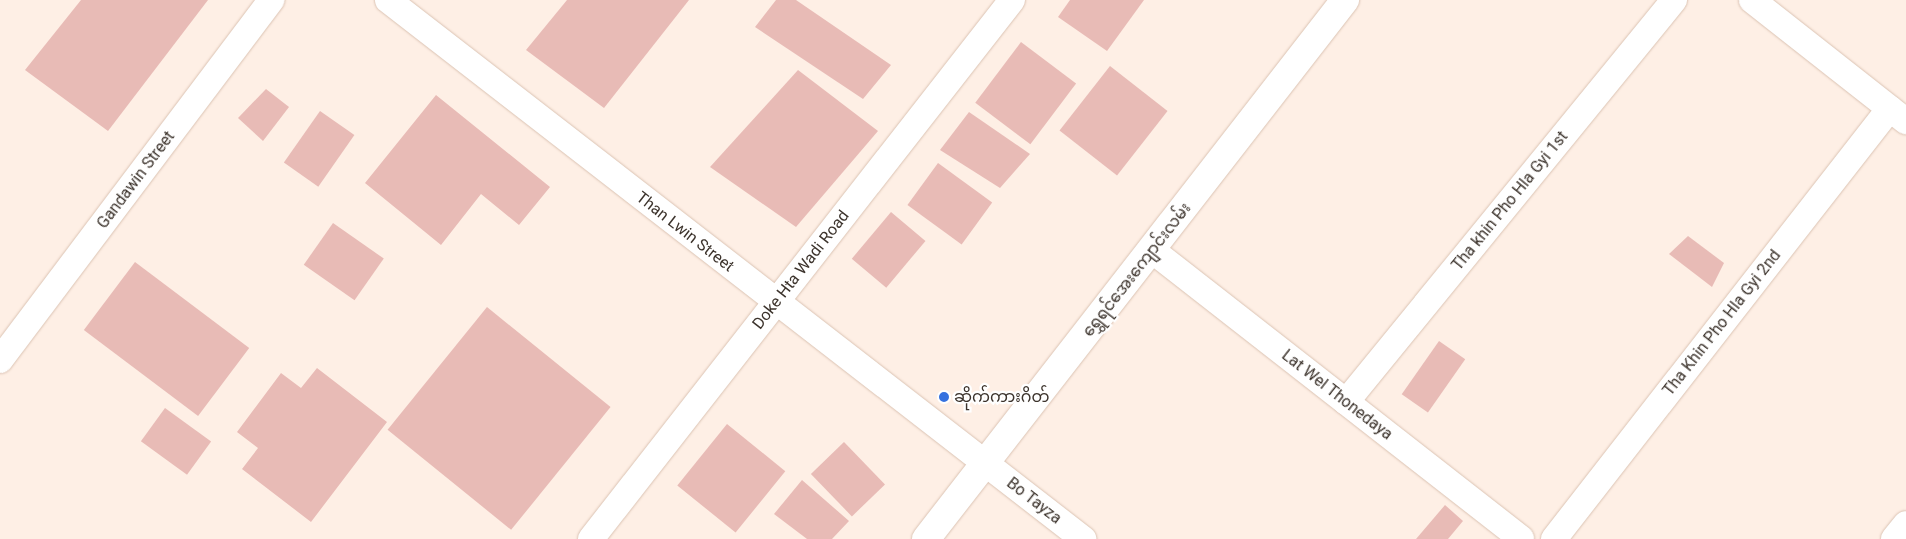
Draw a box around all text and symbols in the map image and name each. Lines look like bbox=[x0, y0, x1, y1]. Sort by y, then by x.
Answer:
street label: Gandawin Street bbox=[93, 127, 179, 233]
street label: Tha khin Pho Hla Gyi 1st bbox=[1448, 128, 1572, 274]
street label: Than Lwin Street bbox=[632, 188, 738, 276]
street label: ရွှေရင်အေးကျောင်းလမ်း bbox=[1079, 199, 1195, 341]
street label: Doke Hta Wadi Road bbox=[749, 207, 853, 333]
street label: Tha Khin Pho Hla Gyi 2nd bbox=[1659, 246, 1785, 400]
street label: Lat Wel Thonedaya bbox=[1278, 346, 1396, 444]
place label: ဆိုက်ကားဂိတ် bbox=[954, 387, 1049, 407]
marker: ဆိုက်ကားဂိတ် bbox=[938, 391, 950, 403]
street label: Bo Tayza bbox=[1003, 474, 1065, 528]

